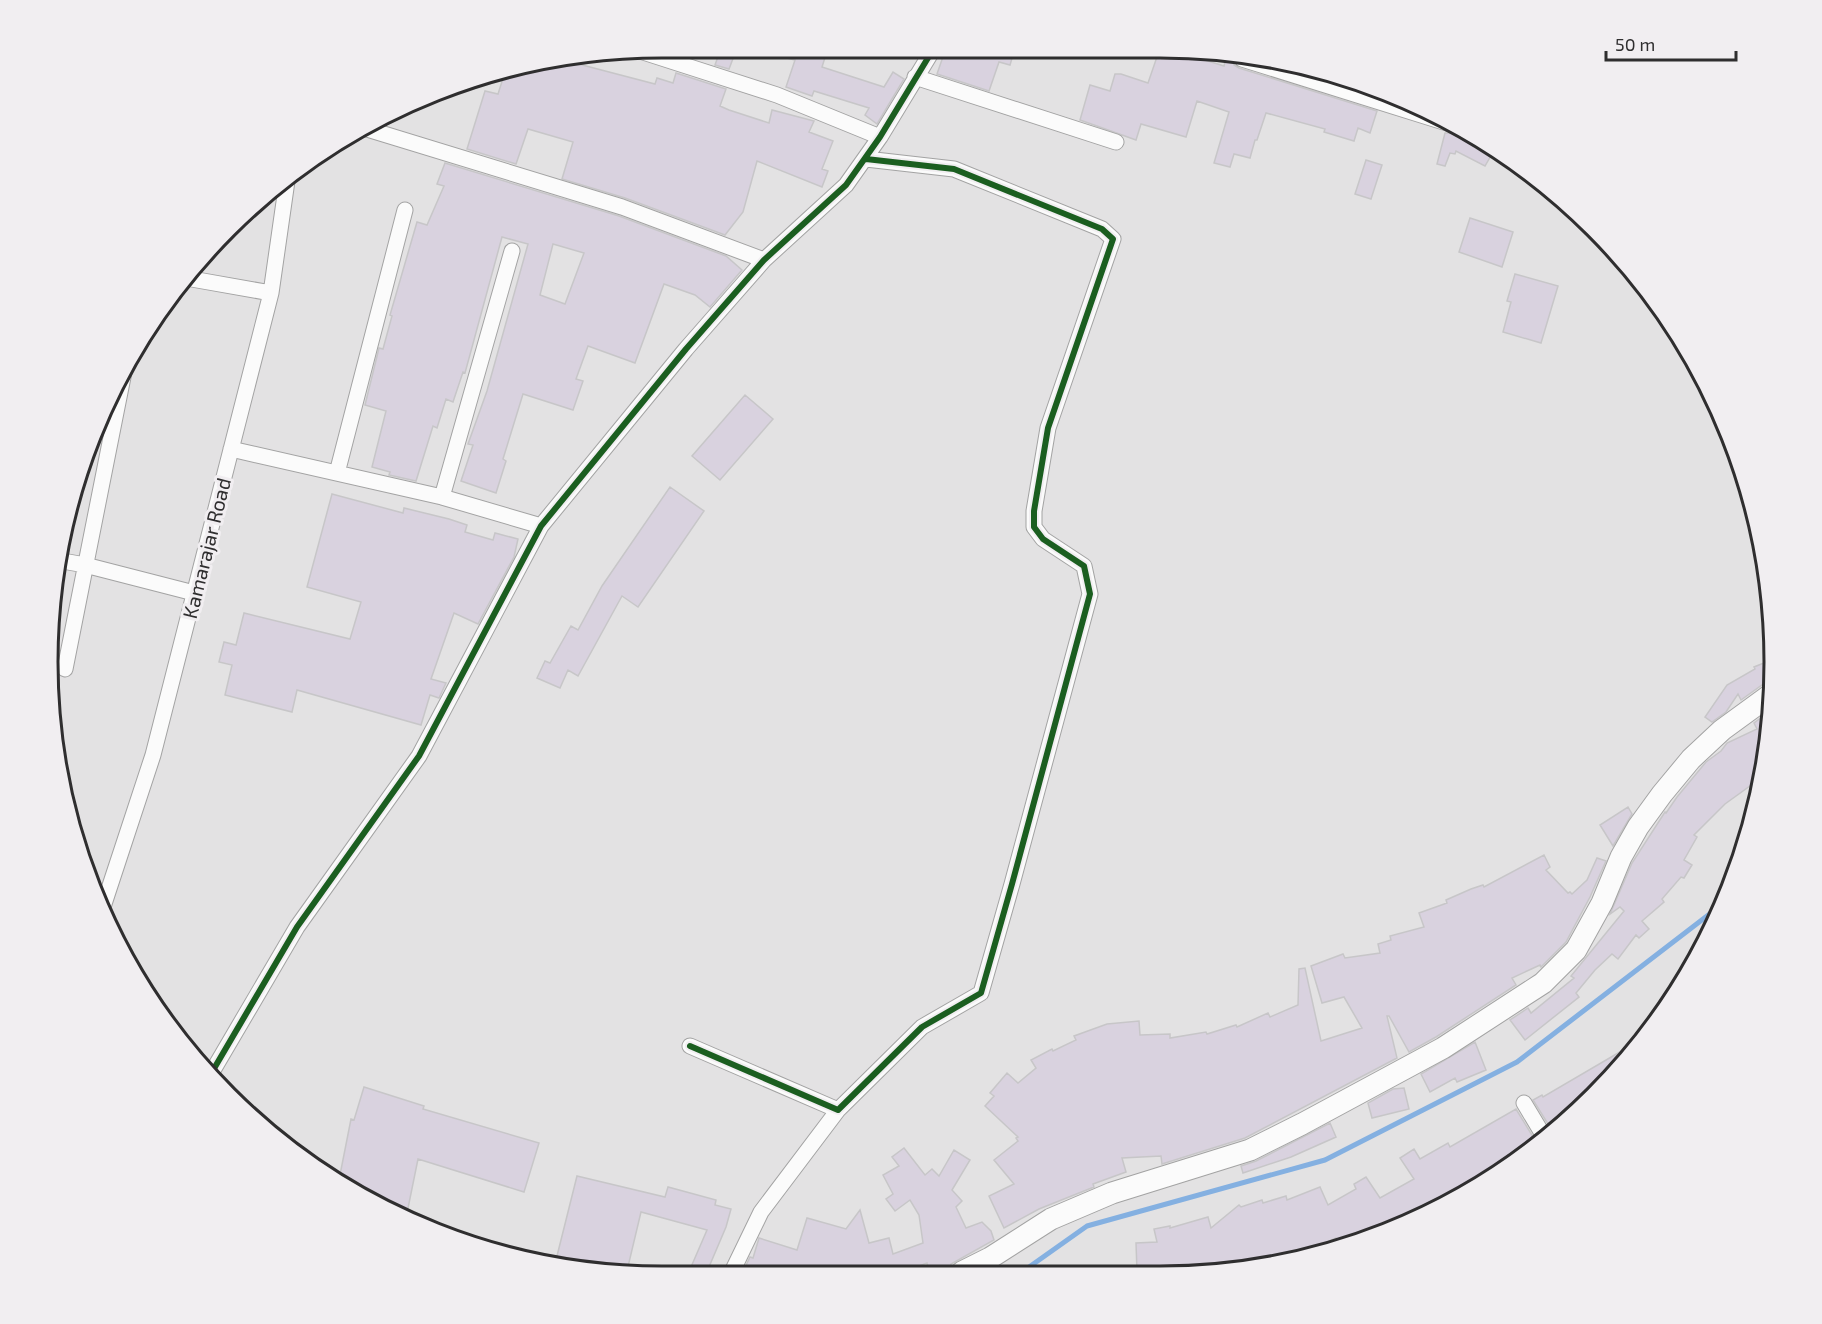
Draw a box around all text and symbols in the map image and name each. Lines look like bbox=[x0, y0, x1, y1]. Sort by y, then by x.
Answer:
scale bar bbox=[1606, 24, 1736, 62]
text: 50 m bbox=[1615, 33, 1655, 55]
street label: Kamarajar Road bbox=[177, 475, 235, 621]

